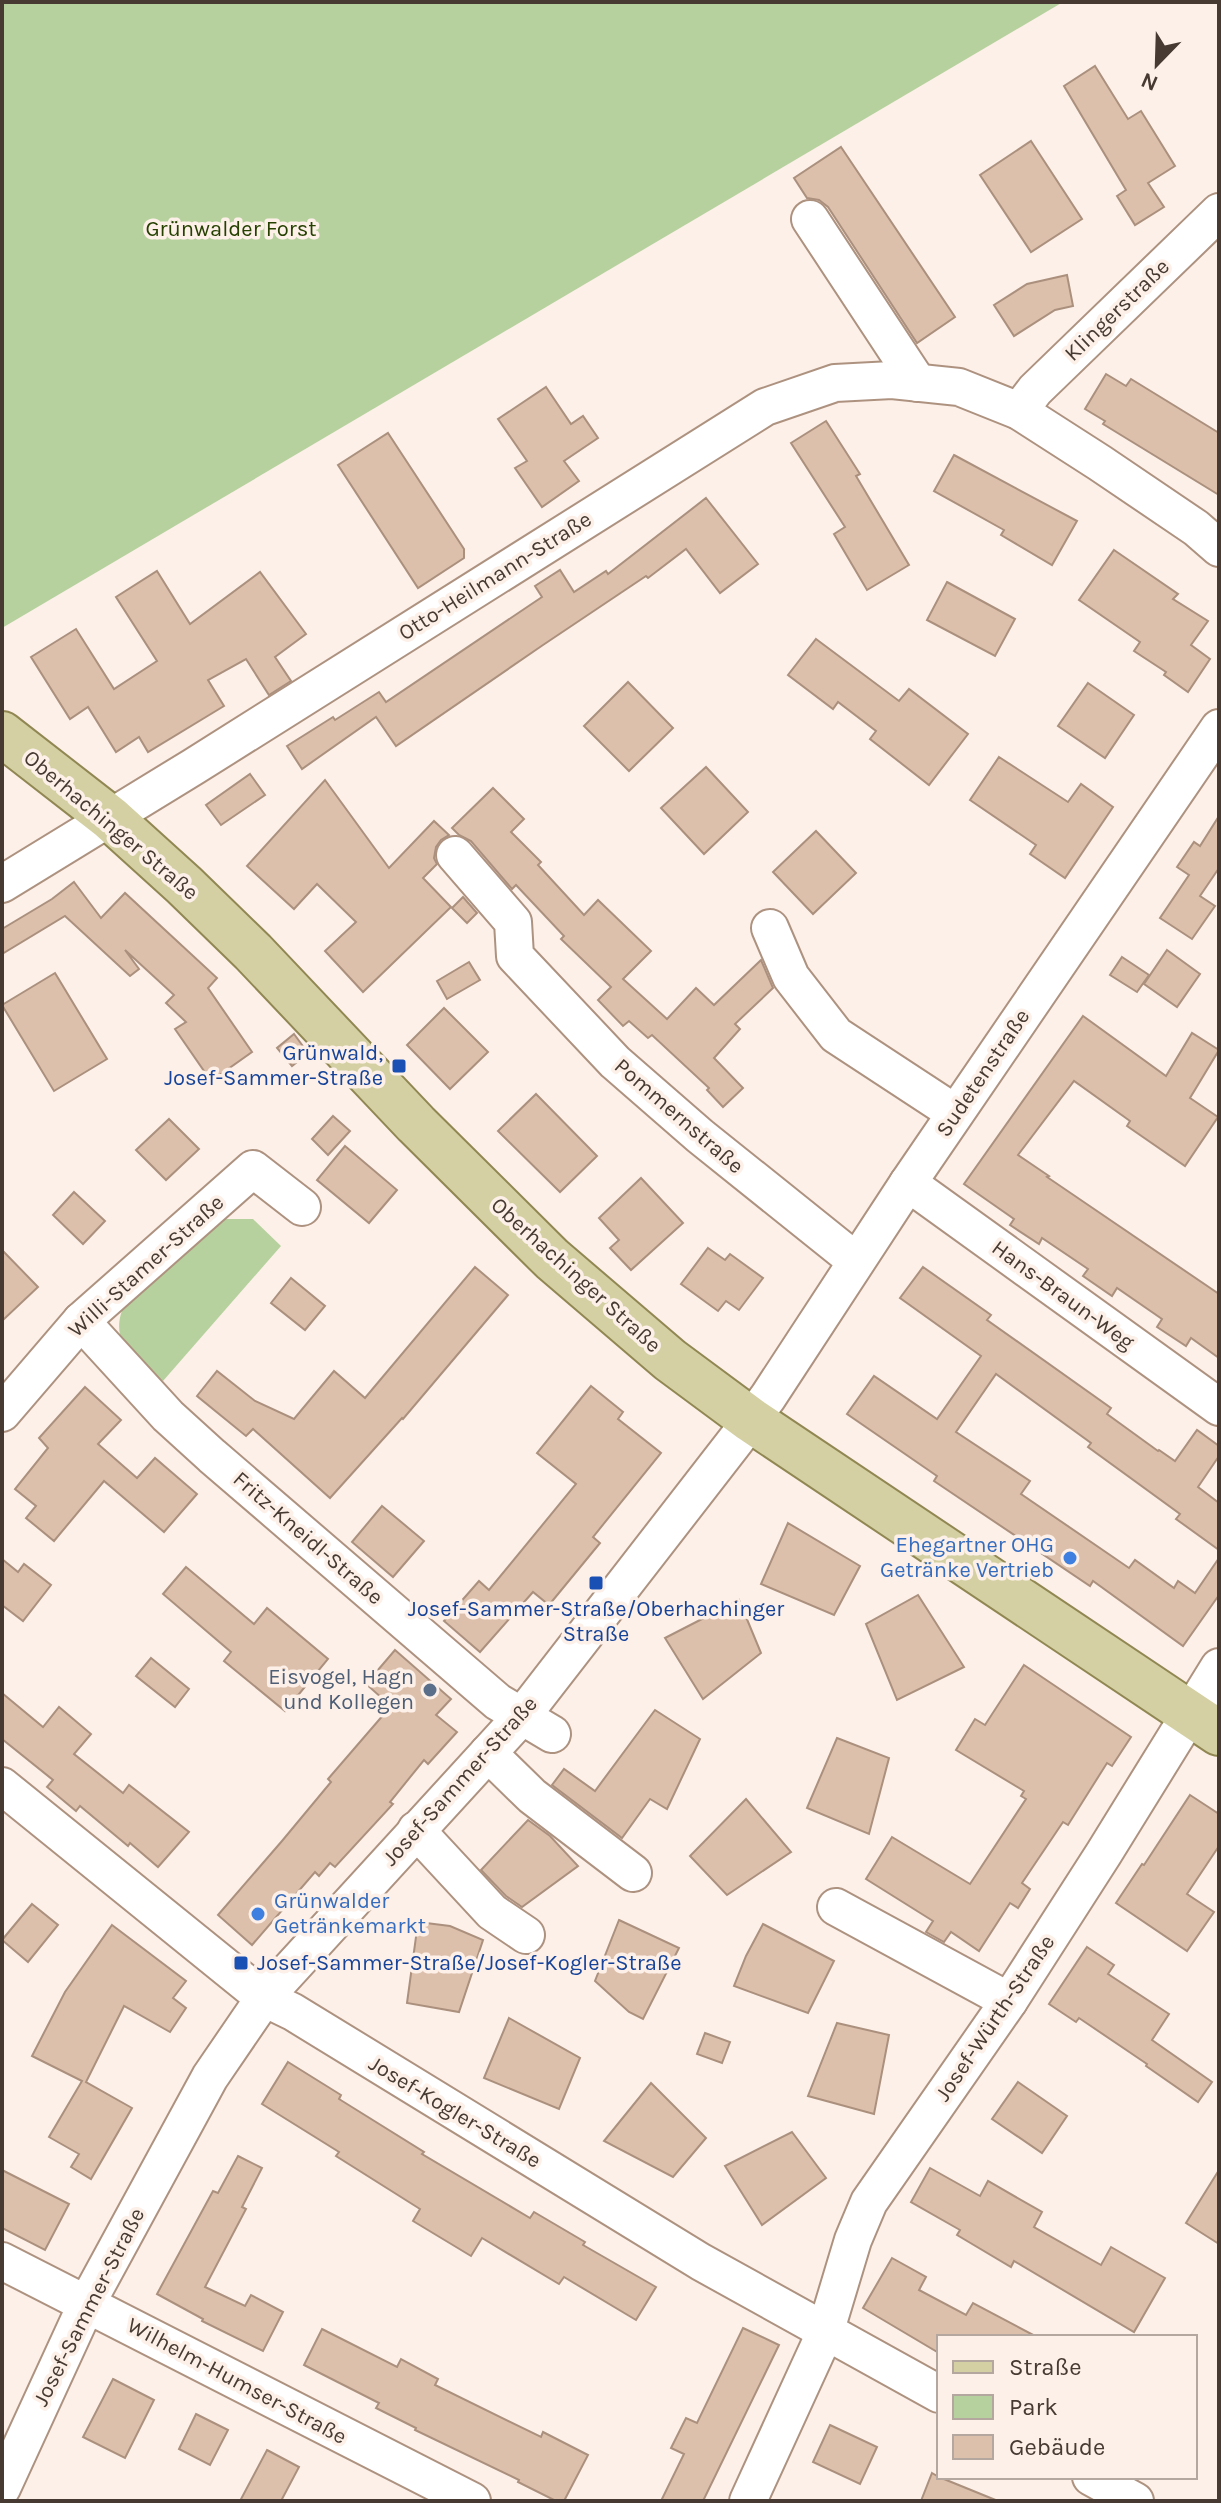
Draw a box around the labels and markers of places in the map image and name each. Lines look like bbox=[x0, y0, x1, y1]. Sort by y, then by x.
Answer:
place label: Grünwald, Josef-Sammer-Straße bbox=[164, 1040, 383, 1091]
marker: Grünwald, Josef-Sammer-Straße bbox=[390, 1057, 408, 1075]
place label: Ehegartner OHG Getränke Vertrieb bbox=[880, 1532, 1054, 1583]
marker: Ehegartner OHG Getränke Vertrieb bbox=[1061, 1549, 1079, 1567]
marker: Josef-Sammer-Straße/Oberhachinger Straße bbox=[587, 1574, 605, 1592]
place label: Josef-Sammer-Straße/Oberhachinger Straße bbox=[408, 1596, 784, 1647]
place label: Eisvogel, Hagn und Kollegen bbox=[268, 1664, 414, 1715]
marker: Eisvogel, Hagn und Kollegen bbox=[421, 1681, 439, 1699]
place label: Grünwalder Getränkemarkt bbox=[274, 1888, 426, 1939]
marker: Grünwalder Getränkemarkt bbox=[249, 1905, 267, 1923]
place label: Josef-Sammer-Straße/Josef-Kogler-Straße bbox=[257, 1950, 682, 1976]
marker: Josef-Sammer-Straße/Josef-Kogler-Straße bbox=[232, 1954, 250, 1972]

